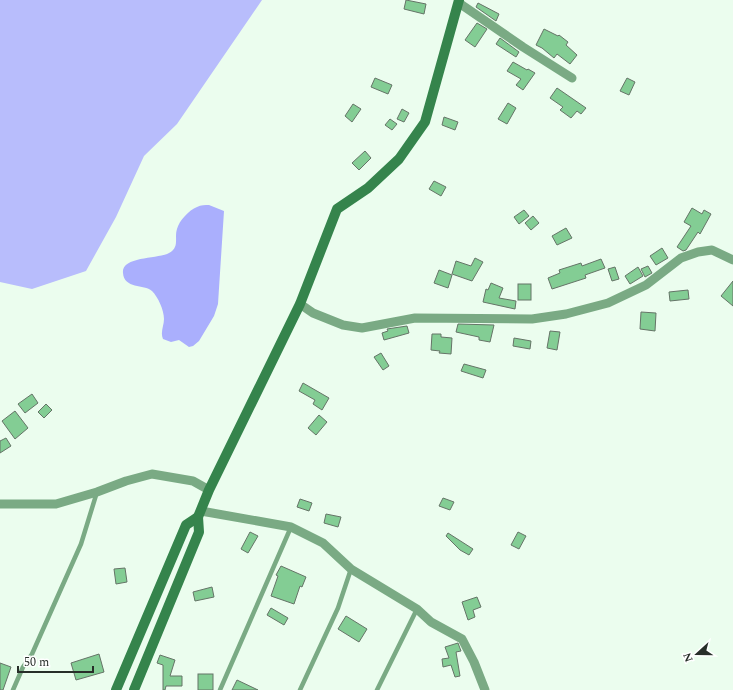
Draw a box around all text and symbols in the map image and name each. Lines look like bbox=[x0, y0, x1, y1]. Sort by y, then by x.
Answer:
north arrow bbox=[677, 634, 717, 674]
scale bar bbox=[18, 648, 93, 674]
text: N bbox=[679, 650, 698, 665]
text: 50 m bbox=[24, 653, 49, 672]

